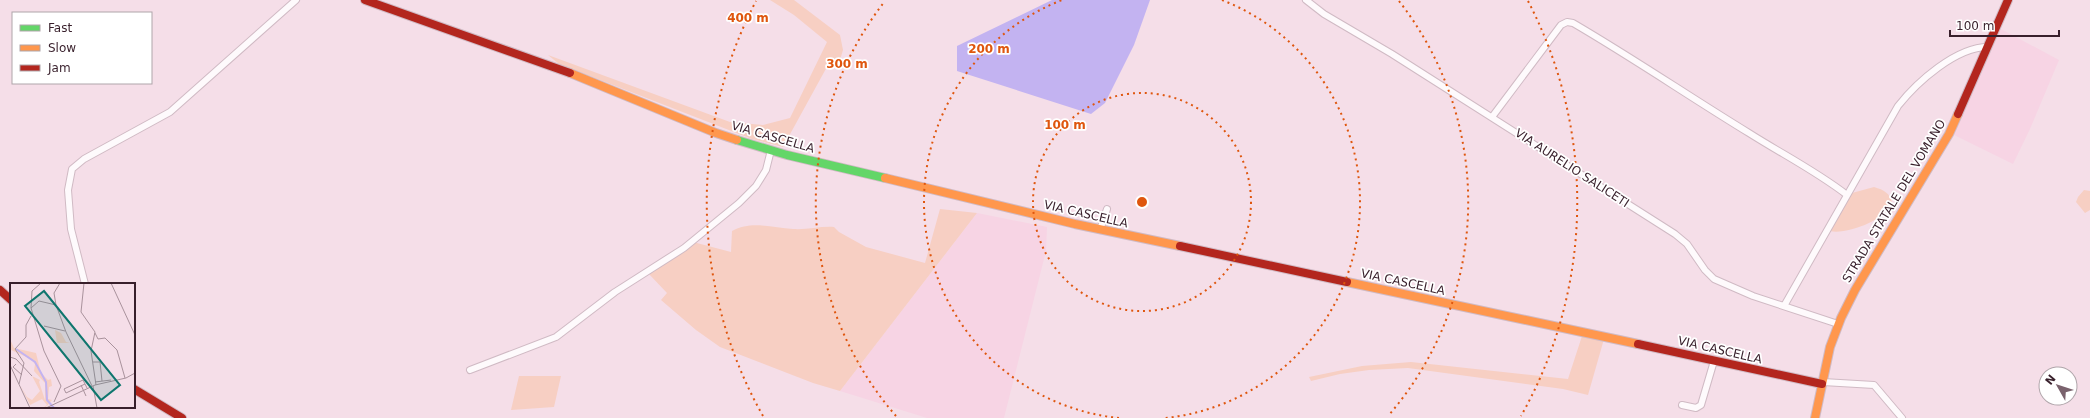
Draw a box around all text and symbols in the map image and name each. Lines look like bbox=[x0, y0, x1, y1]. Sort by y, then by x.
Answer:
text: 400 m bbox=[727, 11, 769, 25]
legend bbox=[12, 12, 152, 84]
scale bar bbox=[1950, 12, 2059, 38]
text: 100 m bbox=[1956, 19, 1994, 33]
text: Fast bbox=[48, 21, 72, 35]
text: Slow bbox=[48, 41, 76, 55]
text: 200 m bbox=[968, 42, 1010, 56]
text: 300 m bbox=[826, 57, 868, 71]
text: Jam bbox=[47, 61, 71, 75]
street label: STRADA STATALE DEL VOMANO bbox=[1840, 117, 1948, 285]
street label: VIA CASCELLA bbox=[730, 118, 817, 156]
text: 100 m bbox=[1044, 118, 1086, 132]
street label: VIA AURELIO SALICETI bbox=[1512, 126, 1632, 210]
centre of rings bbox=[1135, 195, 1149, 209]
street label: VIA CASCELLA bbox=[1043, 198, 1130, 231]
street label: VIA CASCELLA bbox=[1360, 266, 1447, 298]
inset map bbox=[10, 283, 135, 408]
street label: VIA CASCELLA bbox=[1677, 334, 1764, 367]
north arrow bbox=[2038, 366, 2078, 406]
text: N bbox=[2043, 372, 2059, 388]

